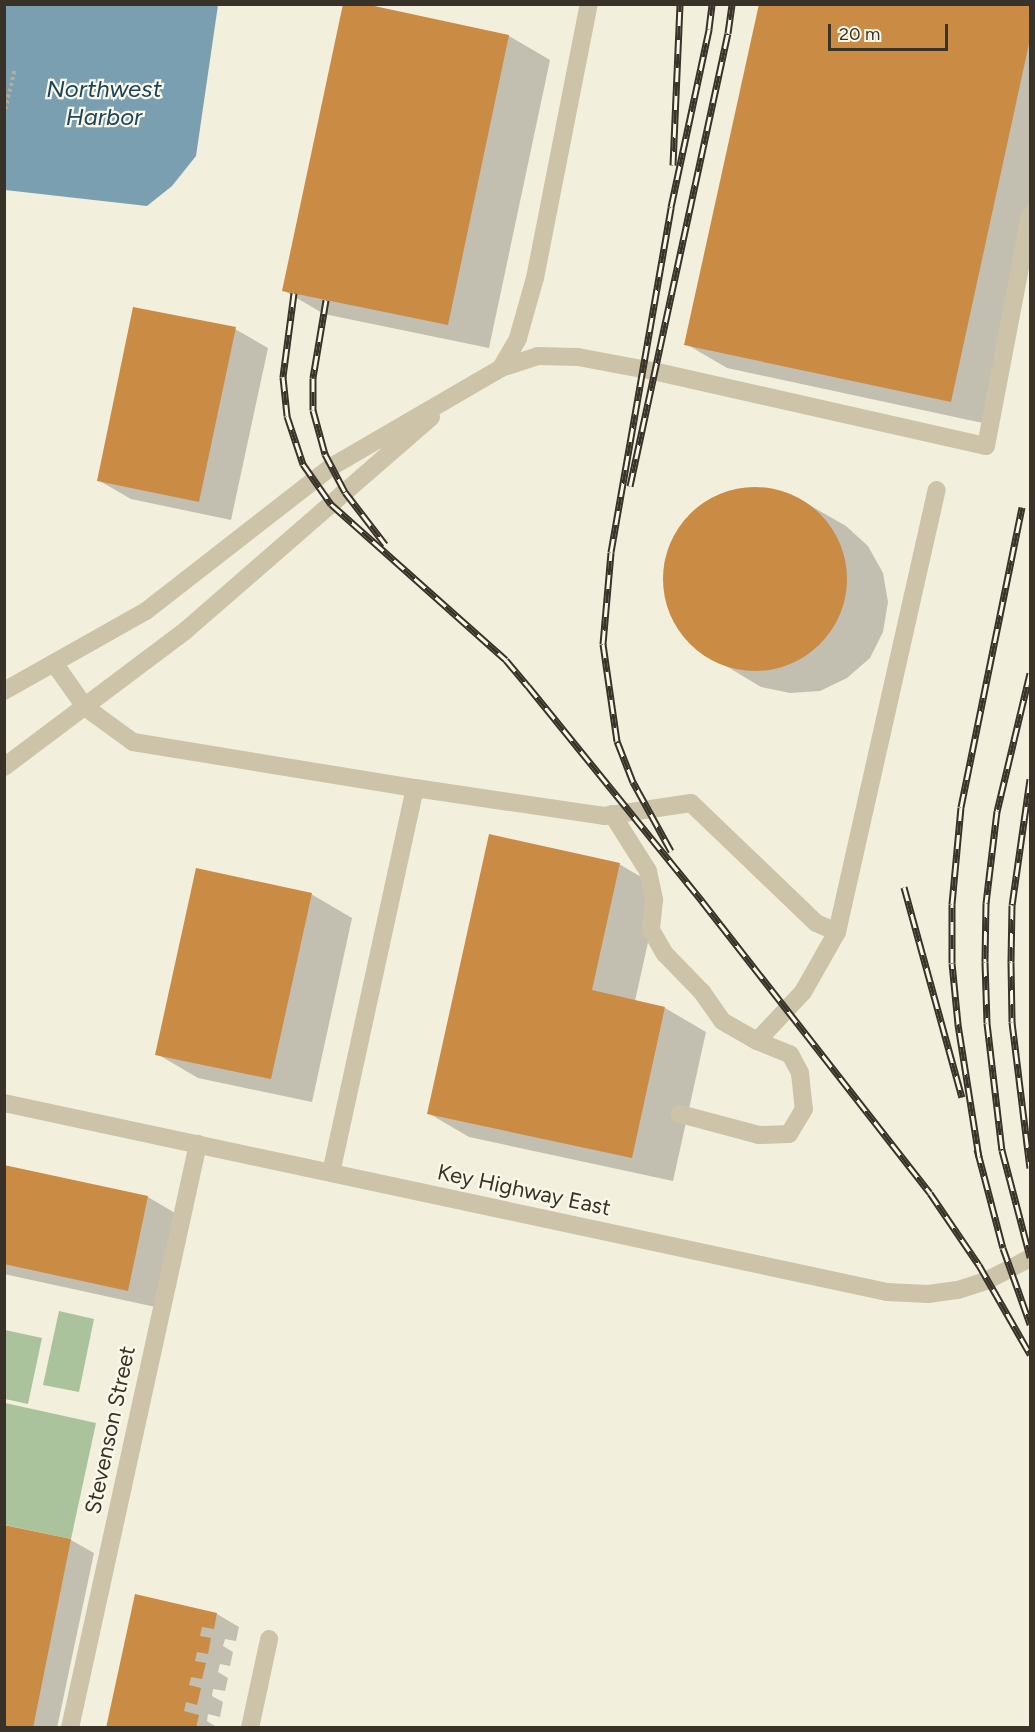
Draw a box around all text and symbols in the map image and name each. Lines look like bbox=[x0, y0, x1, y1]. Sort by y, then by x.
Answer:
scale bar bbox=[831, 12, 951, 50]
text: 20 m bbox=[839, 23, 880, 45]
water label: Northwest Harbor bbox=[46, 75, 162, 131]
street label: Key Highway East bbox=[435, 1159, 613, 1221]
street label: Stevenson Street bbox=[79, 1343, 141, 1517]

